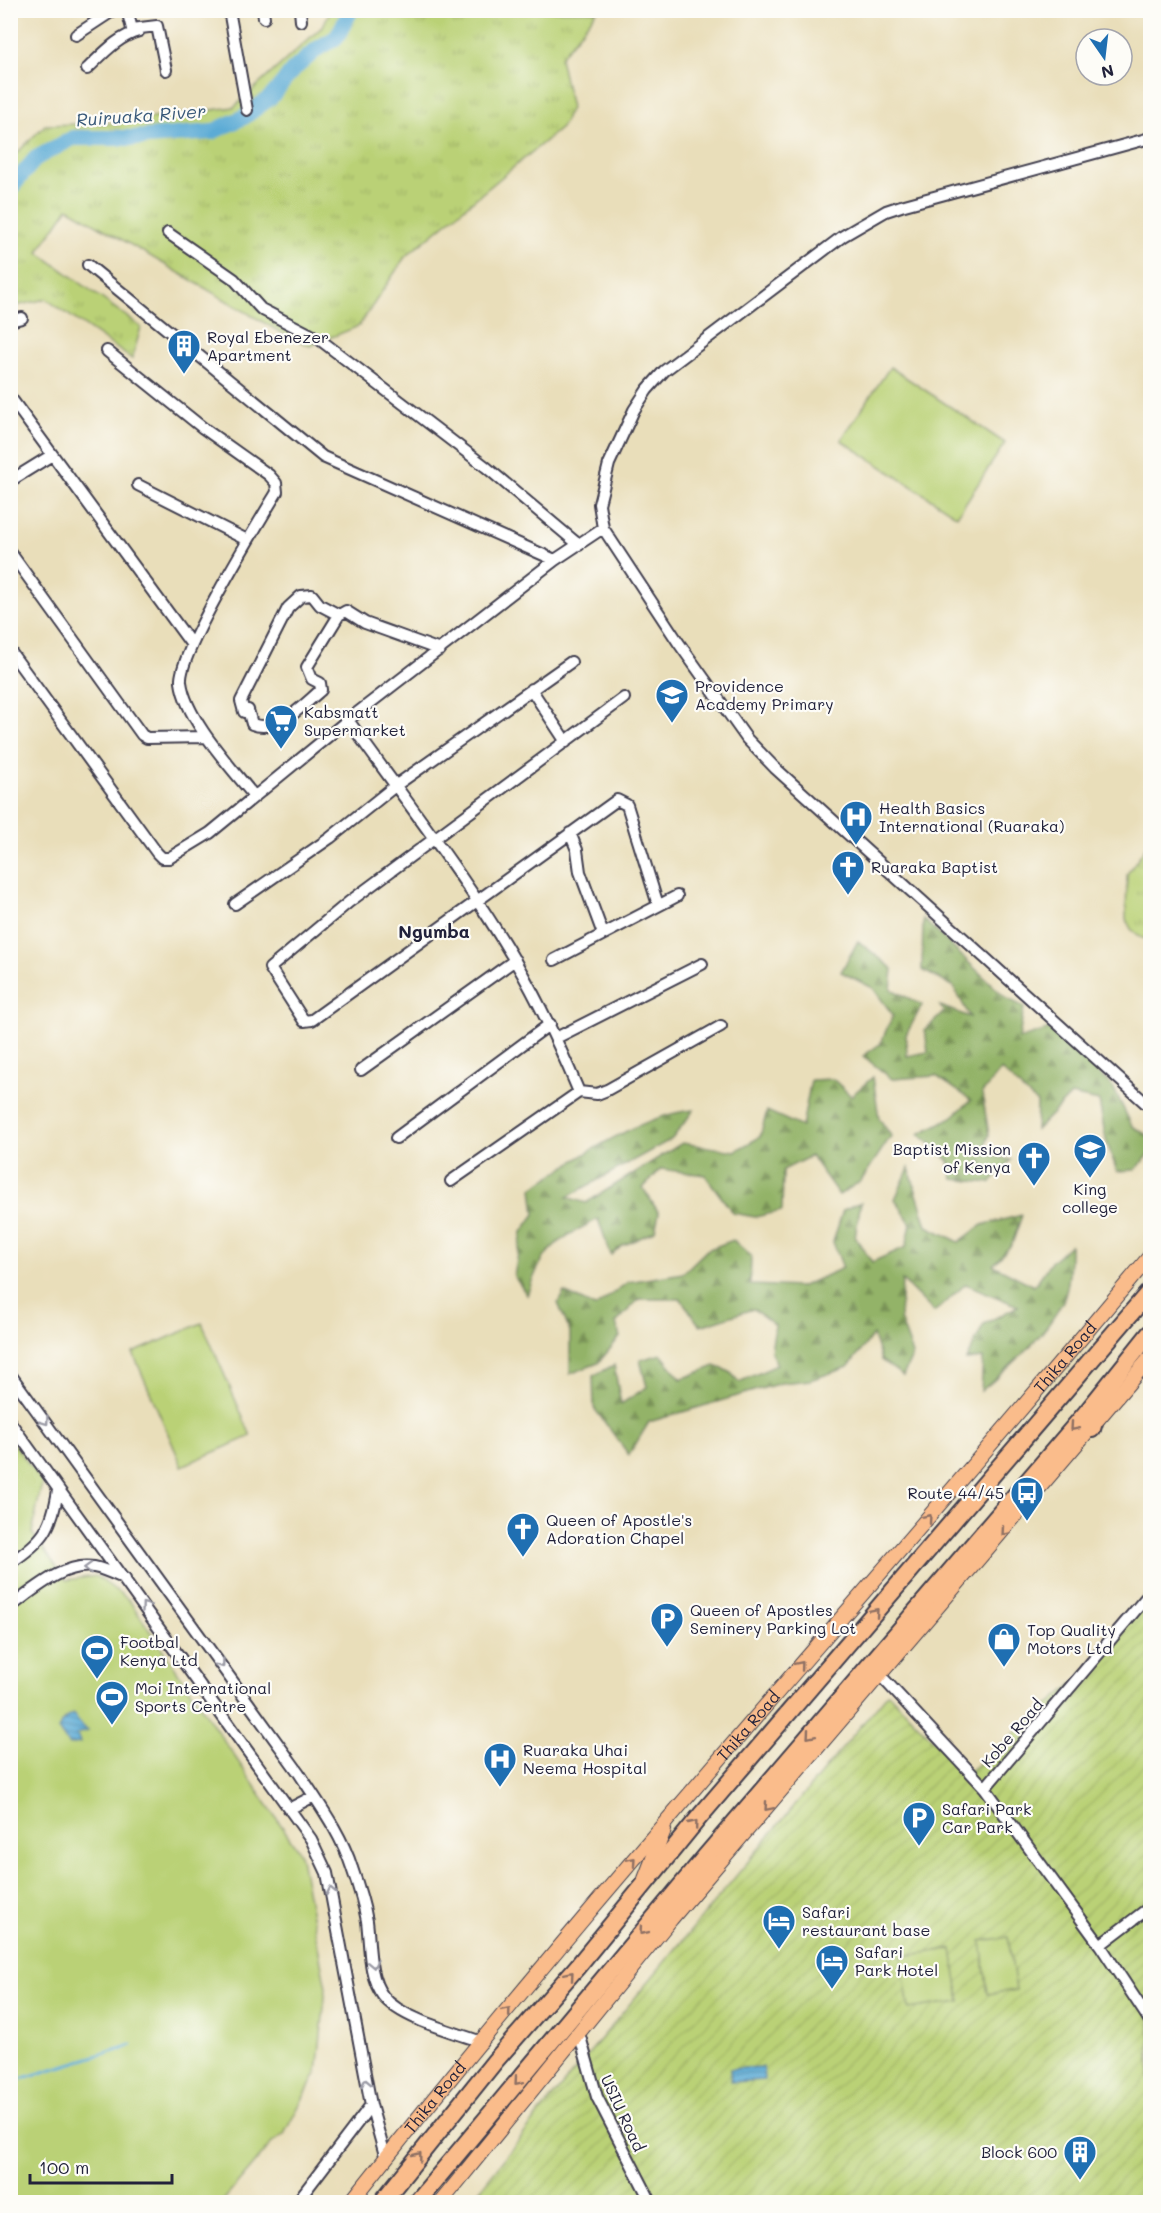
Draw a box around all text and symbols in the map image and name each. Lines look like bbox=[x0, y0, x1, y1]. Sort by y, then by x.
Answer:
north arrow bbox=[1074, 27, 1134, 87]
text: N bbox=[1099, 60, 1116, 84]
water label: Ruiruaka River bbox=[75, 98, 207, 132]
place label: Royal Ebenezer Apartment bbox=[207, 326, 329, 365]
building icon: Royal Ebenezer Apartment bbox=[166, 328, 202, 375]
place label: Providence Academy Primary bbox=[695, 675, 834, 714]
school or university icon: Providence Academy Primary bbox=[654, 677, 690, 724]
place label: Kabsmatt Supermarket bbox=[304, 701, 406, 740]
supermarket icon: Kabsmatt Supermarket bbox=[263, 703, 299, 750]
place label: Health Basics International (Ruaraka) bbox=[879, 797, 1064, 836]
hospital icon: Health Basics International (Ruaraka) bbox=[838, 799, 874, 846]
church icon: Ruaraka Baptist bbox=[830, 849, 866, 896]
place label: Ruaraka Baptist bbox=[871, 856, 998, 877]
district label: Ngumba bbox=[398, 919, 470, 943]
school or university icon: King college bbox=[1072, 1132, 1108, 1179]
place label: Baptist Mission of Kenya bbox=[893, 1138, 1011, 1177]
church icon: Baptist Mission of Kenya bbox=[1016, 1140, 1052, 1187]
place label: King college bbox=[1062, 1178, 1118, 1217]
street label: Thika Road bbox=[1029, 1317, 1100, 1397]
one-way arrow bbox=[38, 1415, 49, 1426]
one-way arrow bbox=[1070, 1420, 1081, 1431]
bus stop icon: Route 44/45 bbox=[1009, 1475, 1045, 1522]
place label: Route 44/45 bbox=[908, 1482, 1004, 1503]
place label: Queen of Apostle's Adoration Chapel bbox=[546, 1509, 692, 1548]
church icon: Queen of Apostle's Adoration Chapel bbox=[505, 1511, 541, 1558]
one-way arrow bbox=[921, 1514, 932, 1525]
one-way arrow bbox=[1001, 1525, 1012, 1535]
one-way arrow bbox=[83, 1561, 92, 1574]
place label: Queen of Apostles Seminery Parking Lot bbox=[690, 1599, 856, 1638]
parking icon: Queen of Apostles Seminery Parking Lot bbox=[649, 1601, 685, 1648]
one-way arrow bbox=[141, 1602, 152, 1613]
one-way arrow bbox=[868, 1608, 879, 1619]
place label: Top Quality Motors Ltd bbox=[1027, 1619, 1116, 1658]
shop icon: Top Quality Motors Ltd bbox=[986, 1621, 1022, 1668]
place label: Footbal Kenya Ltd bbox=[120, 1631, 198, 1670]
sports icon: Footbal Kenya Ltd bbox=[79, 1633, 115, 1680]
one-way arrow bbox=[213, 1658, 224, 1669]
one-way arrow bbox=[793, 1661, 804, 1672]
place label: Moi International Sports Centre bbox=[135, 1677, 271, 1716]
sports icon: Moi International Sports Centre bbox=[94, 1679, 130, 1726]
street label: Thika Road bbox=[712, 1686, 784, 1765]
street label: Kobe Road bbox=[976, 1694, 1047, 1771]
one-way arrow bbox=[806, 1728, 817, 1739]
place label: Ruaraka Uhai Neema Hospital bbox=[523, 1739, 647, 1778]
hospital icon: Ruaraka Uhai Neema Hospital bbox=[482, 1741, 518, 1788]
place label: Safari Park Car Park bbox=[942, 1798, 1032, 1837]
one-way arrow bbox=[764, 1800, 775, 1811]
parking icon: Safari Park Car Park bbox=[901, 1800, 937, 1847]
one-way arrow bbox=[687, 1820, 698, 1831]
one-way arrow bbox=[625, 1857, 636, 1868]
one-way arrow bbox=[325, 1886, 338, 1896]
place label: Safari restaurant base bbox=[802, 1901, 930, 1940]
hotel icon: Safari restaurant base bbox=[761, 1903, 797, 1950]
one-way arrow bbox=[639, 1924, 650, 1935]
place label: Safari Park Hotel bbox=[855, 1941, 938, 1980]
hotel icon: Safari Park Hotel bbox=[814, 1943, 850, 1990]
one-way arrow bbox=[365, 1959, 378, 1969]
one-way arrow bbox=[563, 1971, 574, 1982]
one-way arrow bbox=[500, 2007, 511, 2018]
street label: Thika Road bbox=[399, 2057, 470, 2137]
street label: USIU Road bbox=[597, 2071, 650, 2155]
one-way arrow bbox=[515, 2074, 526, 2085]
one-way arrow bbox=[360, 2078, 373, 2088]
building icon: Block 600 bbox=[1062, 2134, 1098, 2181]
place label: Block 600 bbox=[981, 2141, 1057, 2162]
scale bar bbox=[30, 2147, 172, 2185]
one-way arrow bbox=[410, 2152, 421, 2163]
text: 100 m bbox=[39, 2155, 89, 2179]

